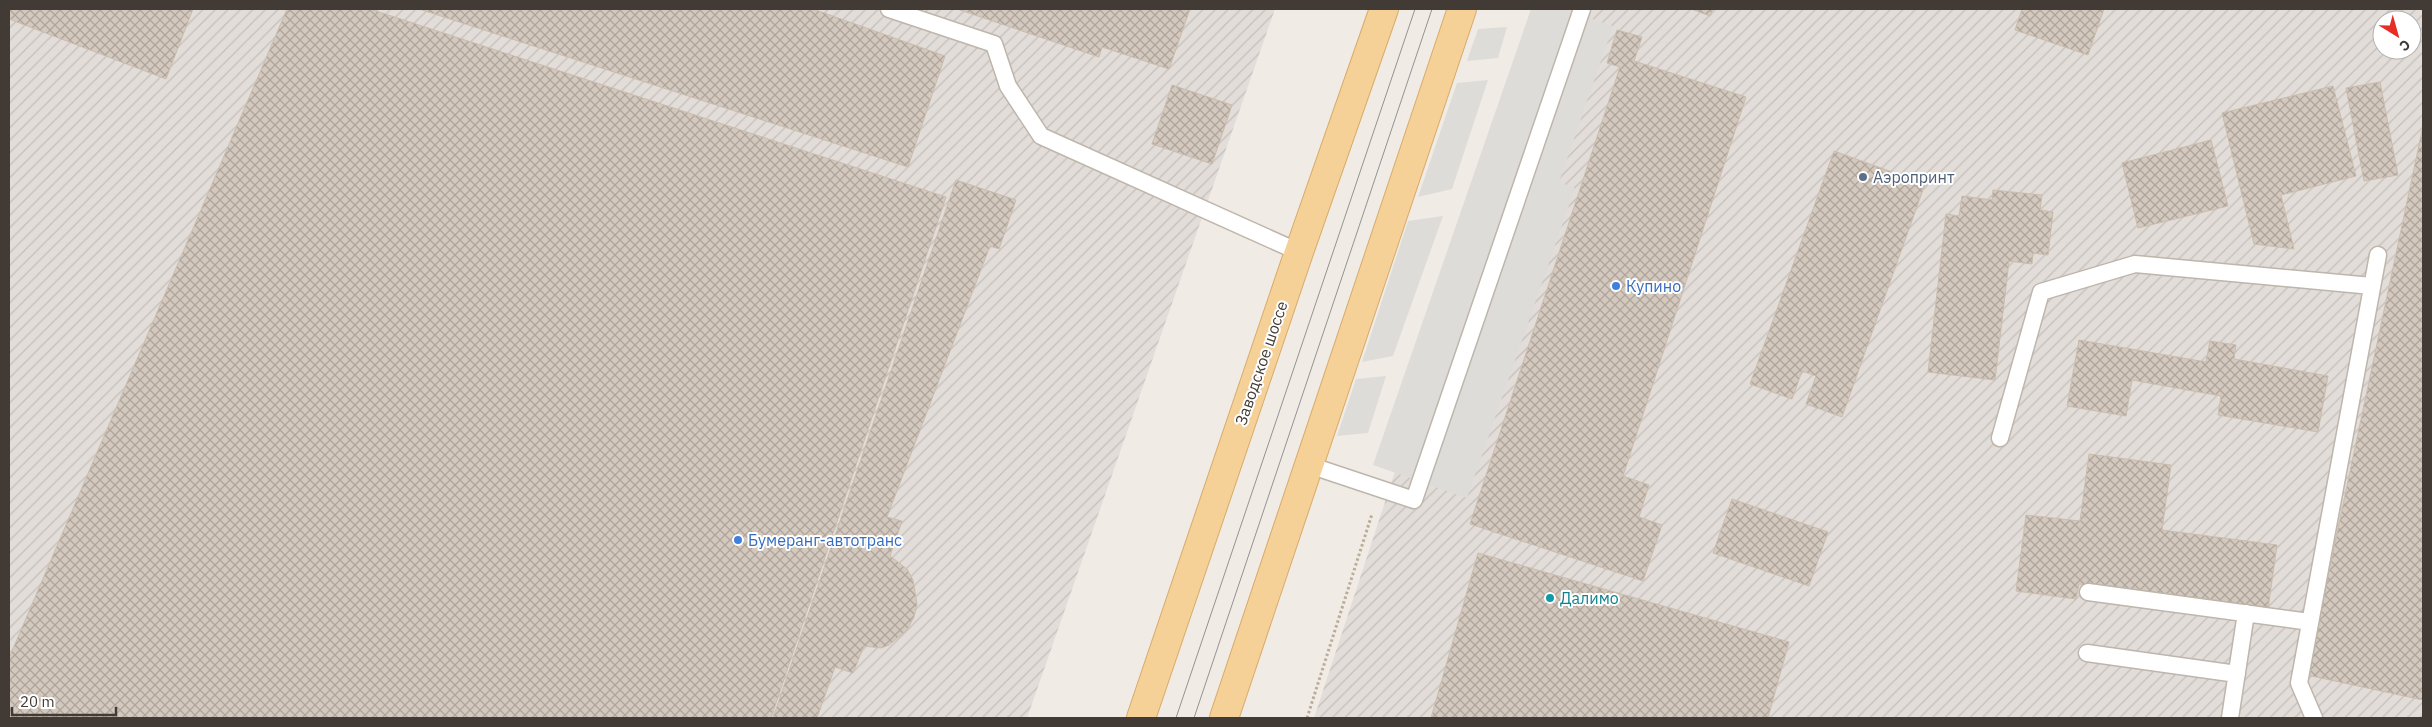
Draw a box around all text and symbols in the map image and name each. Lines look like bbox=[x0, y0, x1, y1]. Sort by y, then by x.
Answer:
north arrow bbox=[2372, 10, 2422, 60]
text: С bbox=[2396, 35, 2414, 55]
place label: Аэропринт bbox=[1873, 167, 1955, 187]
marker: Аэропринт bbox=[1857, 171, 1869, 183]
place label: Купино bbox=[1626, 276, 1681, 296]
marker: Купино bbox=[1610, 280, 1622, 292]
street label: Заводское шоссе bbox=[1230, 298, 1292, 428]
place label: Бумеранг-автотранс bbox=[748, 530, 902, 550]
marker: Бумеранг-автотранс bbox=[732, 534, 744, 546]
place label: Далимо bbox=[1560, 588, 1619, 608]
marker: Далимо bbox=[1544, 592, 1556, 604]
scale bar bbox=[12, 684, 116, 716]
text: 20 m bbox=[20, 692, 55, 711]

